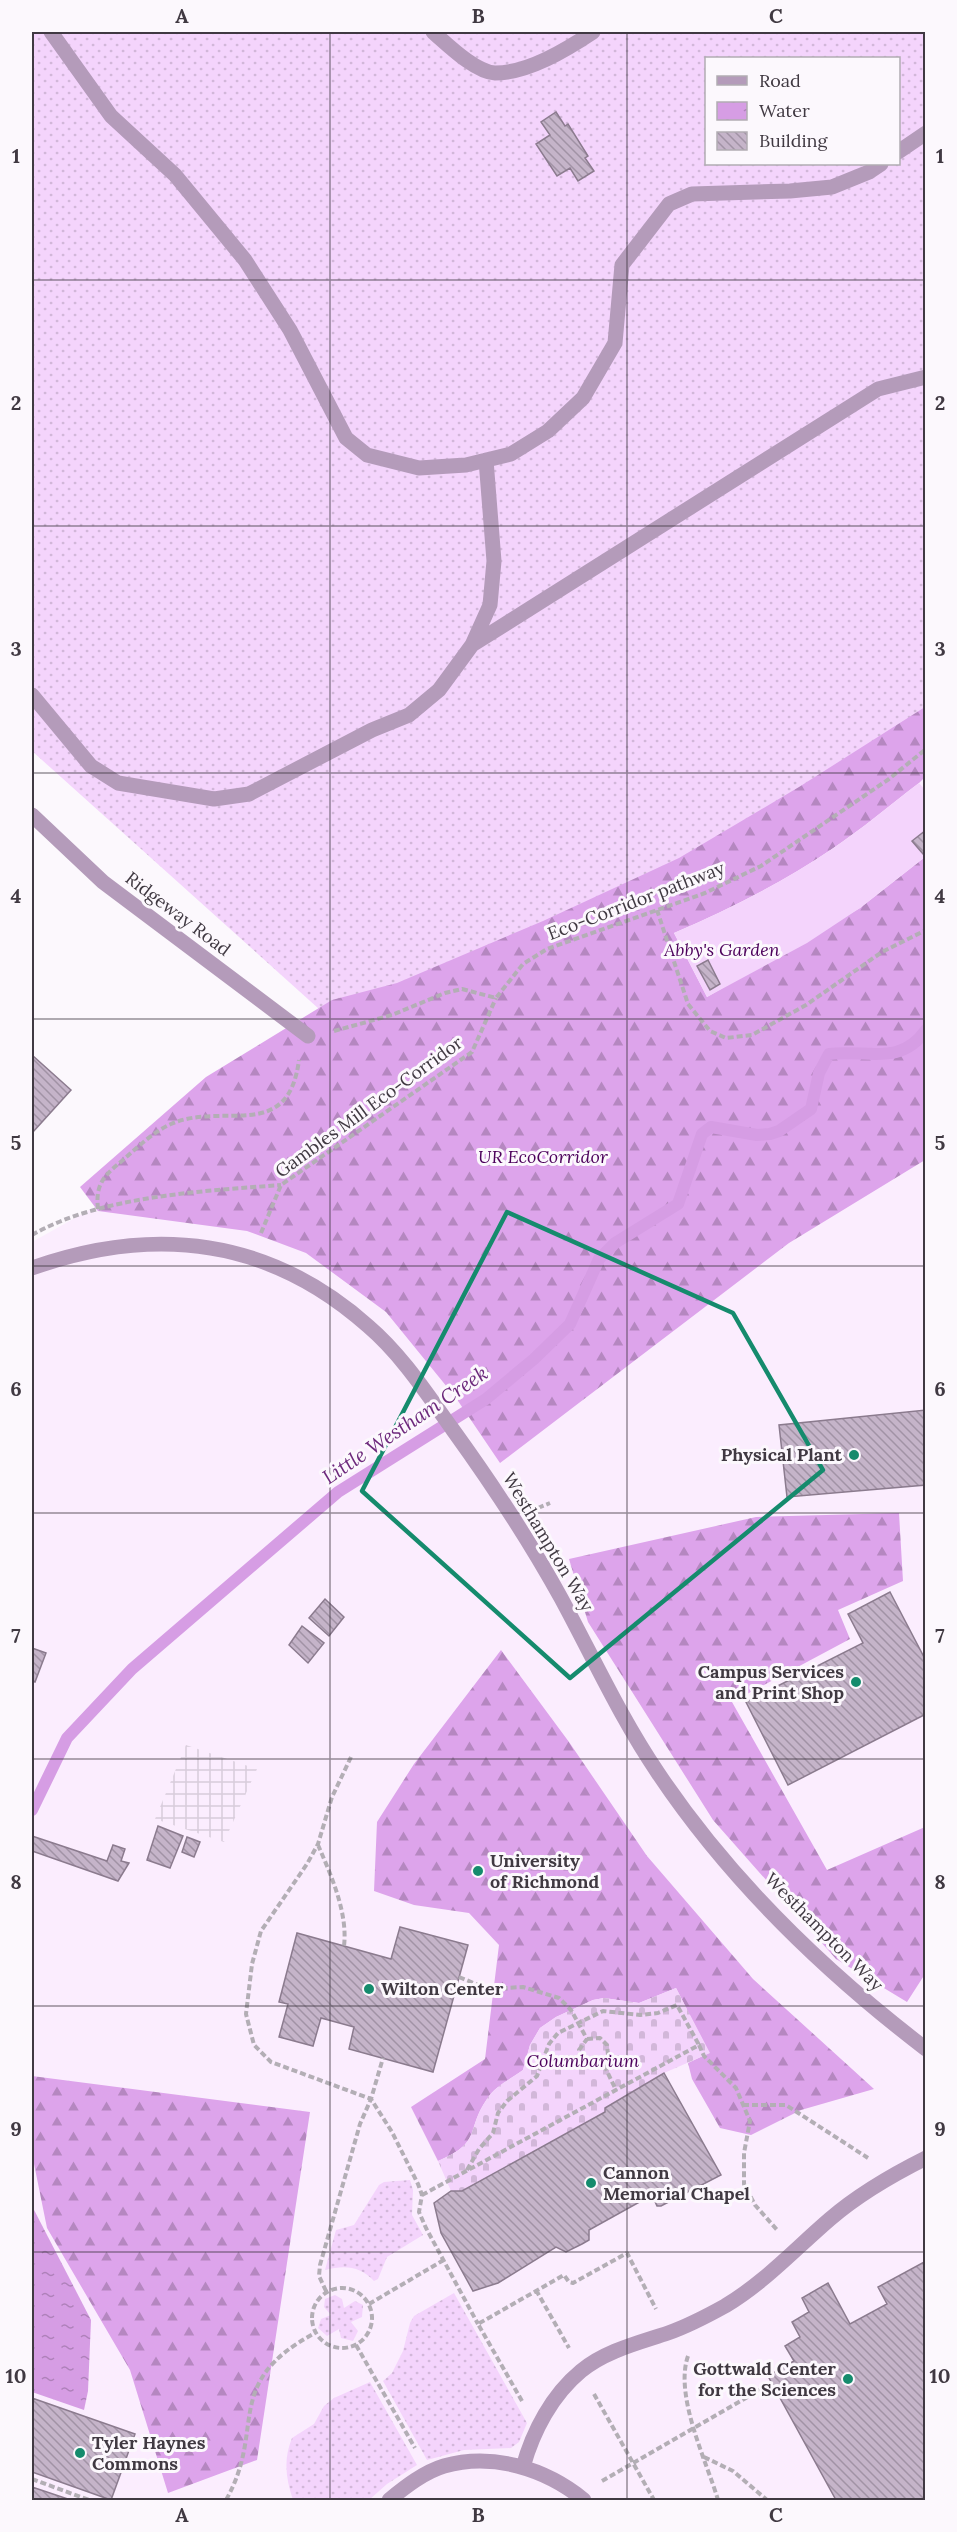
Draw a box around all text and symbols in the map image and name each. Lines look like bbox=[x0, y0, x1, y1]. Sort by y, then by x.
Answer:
text: A bbox=[175, 3, 189, 28]
text: B bbox=[471, 3, 485, 28]
text: C bbox=[769, 3, 783, 28]
legend bbox=[705, 57, 900, 165]
text: Road bbox=[759, 69, 801, 92]
text: Water bbox=[759, 99, 810, 122]
text: Building bbox=[759, 129, 829, 152]
text: 1 bbox=[12, 143, 20, 168]
text: 1 bbox=[936, 143, 944, 168]
text: 2 bbox=[11, 390, 21, 415]
text: 2 bbox=[935, 390, 945, 415]
text: 3 bbox=[10, 636, 22, 661]
text: 3 bbox=[934, 636, 946, 661]
street label: Eco-Corridor pathway bbox=[544, 856, 728, 945]
street label: Ridgeway Road bbox=[121, 866, 236, 961]
text: 4 bbox=[11, 883, 22, 908]
text: 4 bbox=[935, 883, 946, 908]
park label: Abby's Garden bbox=[663, 938, 780, 961]
street label: Gambles Mill Eco-Corridor bbox=[270, 1031, 467, 1182]
text: 5 bbox=[11, 1130, 22, 1155]
text: 5 bbox=[935, 1130, 946, 1155]
park label: UR EcoCorridor bbox=[478, 1145, 609, 1168]
water label: Little Westham Creek bbox=[317, 1360, 492, 1489]
text: 6 bbox=[10, 1376, 22, 1401]
text: 6 bbox=[934, 1376, 946, 1401]
place label: Physical Plant bbox=[721, 1443, 843, 1466]
marker: Physical Plant bbox=[847, 1448, 861, 1462]
street label: Westhampton Way bbox=[498, 1468, 599, 1616]
text: 7 bbox=[11, 1623, 21, 1648]
text: 7 bbox=[935, 1623, 945, 1648]
place label: Campus Services and Print Shop bbox=[698, 1660, 844, 1704]
marker: Campus Services and Print Shop bbox=[849, 1675, 863, 1689]
place label: University of Richmond bbox=[490, 1849, 599, 1893]
marker: University of Richmond bbox=[471, 1864, 485, 1878]
street label: Westhampton Way bbox=[760, 1868, 889, 1996]
text: 8 bbox=[10, 1869, 22, 1894]
text: 8 bbox=[934, 1869, 946, 1894]
place label: Wilton Center bbox=[381, 1977, 504, 2000]
marker: Wilton Center bbox=[362, 1982, 376, 1996]
park label: Columbarium bbox=[527, 2049, 640, 2072]
text: 9 bbox=[10, 2116, 22, 2141]
text: 9 bbox=[934, 2116, 946, 2141]
place label: Cannon Memorial Chapel bbox=[603, 2161, 750, 2205]
marker: Cannon Memorial Chapel bbox=[584, 2176, 598, 2190]
place label: Gottwald Center for the Sciences bbox=[693, 2357, 836, 2401]
text: 10 bbox=[6, 2363, 26, 2388]
text: 10 bbox=[930, 2363, 950, 2388]
marker: Gottwald Center for the Sciences bbox=[841, 2372, 855, 2386]
place label: Tyler Haynes Commons bbox=[92, 2431, 206, 2475]
marker: Tyler Haynes Commons bbox=[73, 2446, 87, 2460]
text: A bbox=[175, 2502, 189, 2527]
text: B bbox=[471, 2502, 485, 2527]
text: C bbox=[769, 2502, 783, 2527]

